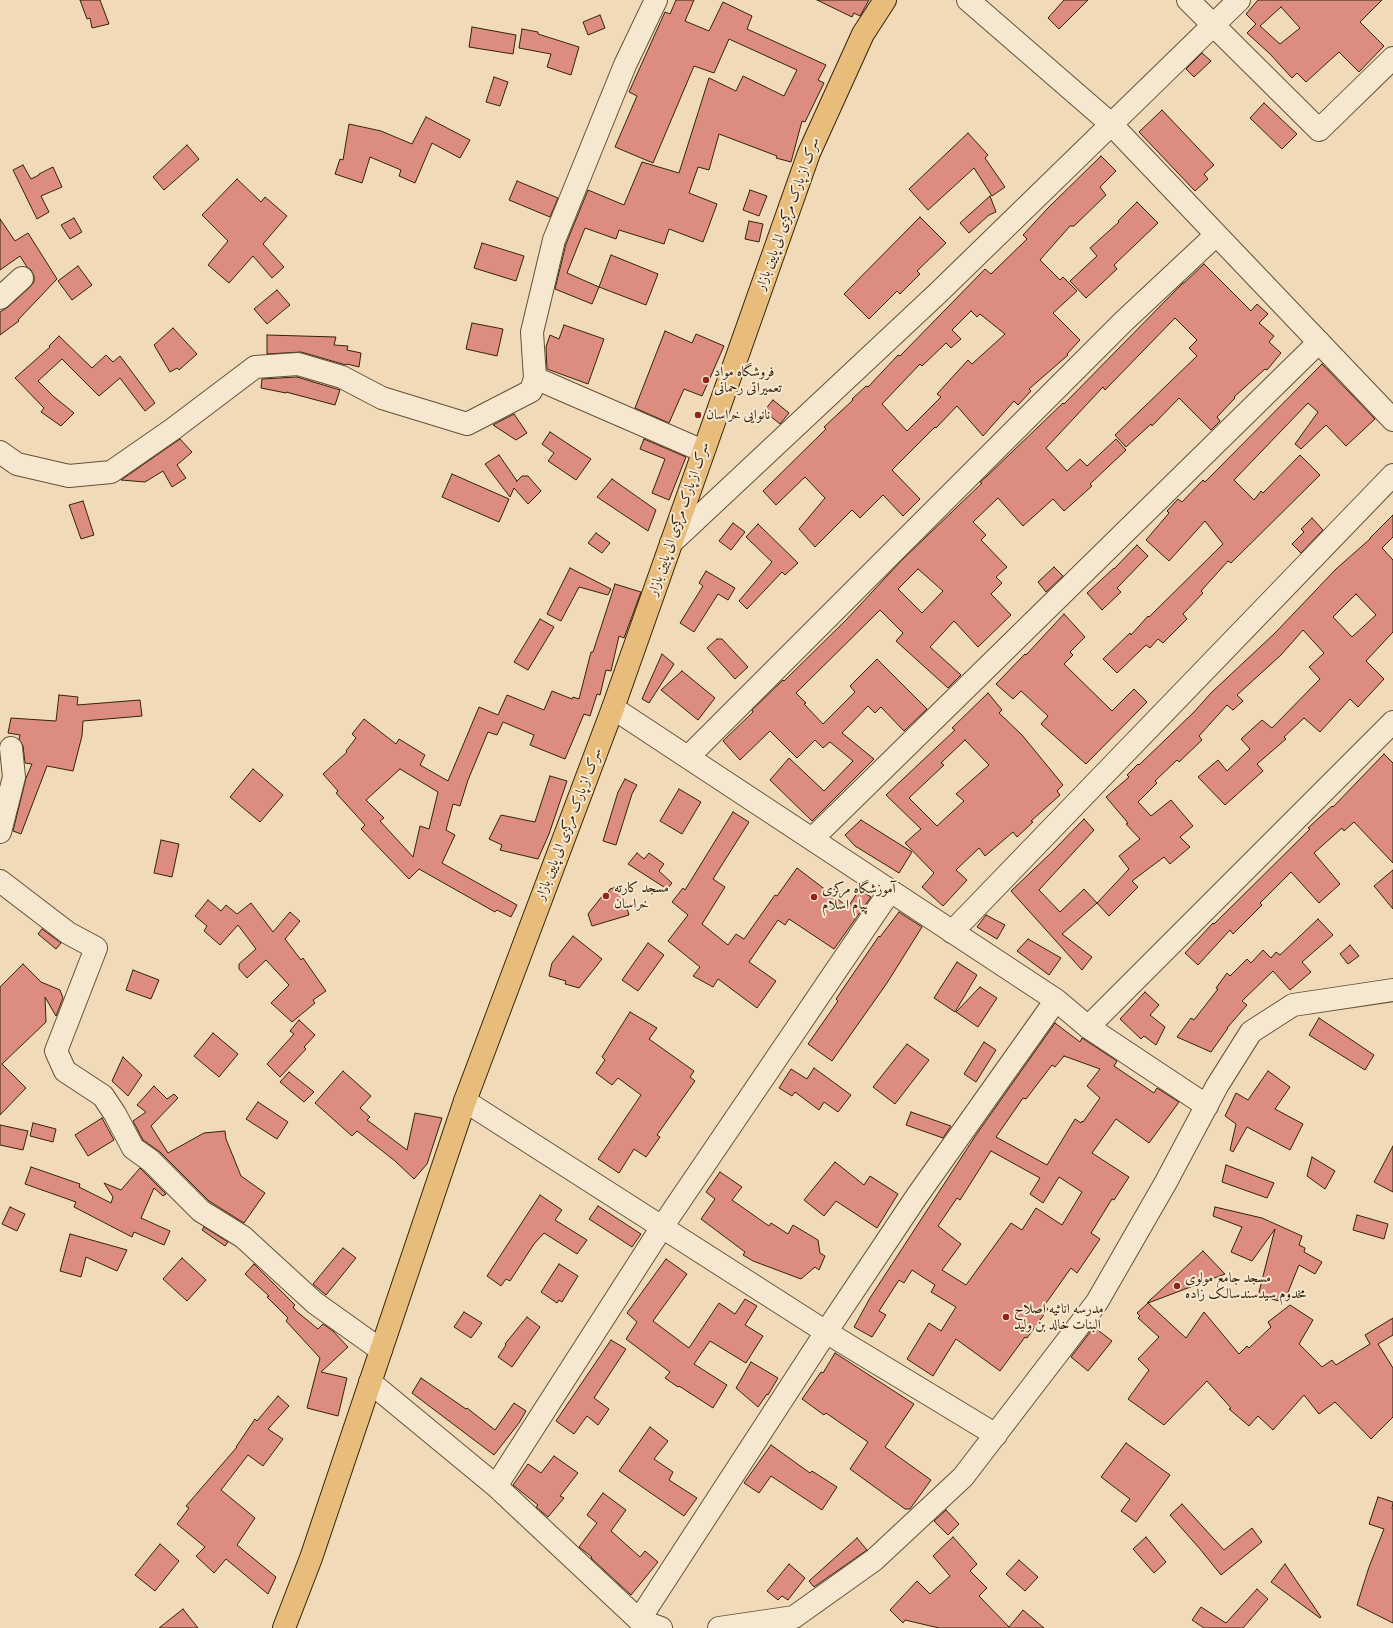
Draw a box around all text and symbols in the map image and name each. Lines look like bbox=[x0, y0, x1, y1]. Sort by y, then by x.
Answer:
street label: سرک از پارک مرکزی الی پایین بازار bbox=[752, 135, 824, 293]
place label: فروشگاه مواد تعمیراتی رحمانی bbox=[714, 364, 782, 396]
marker: فروشگاه مواد تعمیراتی رحمانی bbox=[701, 375, 711, 385]
place label: نانوایی خراسان bbox=[706, 407, 770, 423]
marker: نانوایی خراسان bbox=[693, 410, 703, 420]
street label: سرک از پارک مرکزی الی پایین بازار bbox=[645, 440, 713, 598]
street label: سرک از پارک مرکزی الی پایین بازار bbox=[532, 746, 606, 902]
place label: مسجد کارته خراسان bbox=[614, 880, 669, 912]
place label: آموزشگاه مرکزی پیام اسلام bbox=[822, 881, 896, 914]
marker: مسجد کارته خراسان bbox=[601, 891, 611, 901]
marker: آموزشگاه مرکزی پیام اسلام bbox=[809, 892, 819, 902]
place label: مسجد جامع مولوی مخدوم سیدسندسالک زاده bbox=[1185, 1270, 1306, 1302]
marker: مسجد جامع مولوی مخدوم سیدسندسالک زاده bbox=[1172, 1281, 1182, 1291]
place label: مدرسه اناثیه اصلاح البنات خالد بن ولید bbox=[1014, 1301, 1104, 1334]
marker: مدرسه اناثیه اصلاح البنات خالد بن ولید bbox=[1001, 1312, 1011, 1322]

